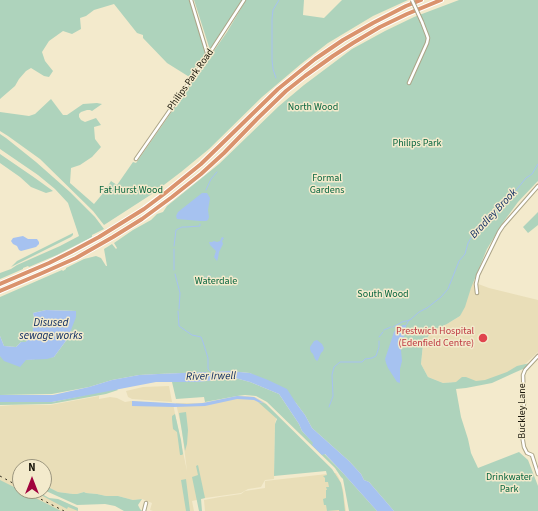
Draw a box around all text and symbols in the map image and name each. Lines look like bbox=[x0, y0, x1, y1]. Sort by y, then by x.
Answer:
street label: Philips Park Road bbox=[165, 47, 217, 113]
park label: North Wood bbox=[288, 102, 338, 114]
park label: Philips Park bbox=[393, 138, 441, 150]
park label: Formal Gardens bbox=[310, 173, 344, 196]
park label: Fat Hurst Wood bbox=[99, 185, 163, 197]
water label: Bradley Brook bbox=[468, 186, 520, 242]
park label: Waterdale bbox=[195, 276, 237, 288]
park label: South Wood bbox=[357, 289, 409, 301]
water label: Disused sewage works bbox=[19, 317, 83, 343]
place label: Prestwich Hospital (Edenfield Centre) bbox=[396, 326, 474, 350]
marker: Prestwich Hospital (Edenfield Centre) bbox=[477, 332, 489, 344]
water label: River Irwell bbox=[186, 370, 236, 384]
street label: Buckley Lane bbox=[517, 383, 529, 439]
north arrow bbox=[12, 459, 52, 499]
text: N bbox=[28, 460, 36, 475]
park label: Drinkwater Park bbox=[486, 472, 532, 496]

